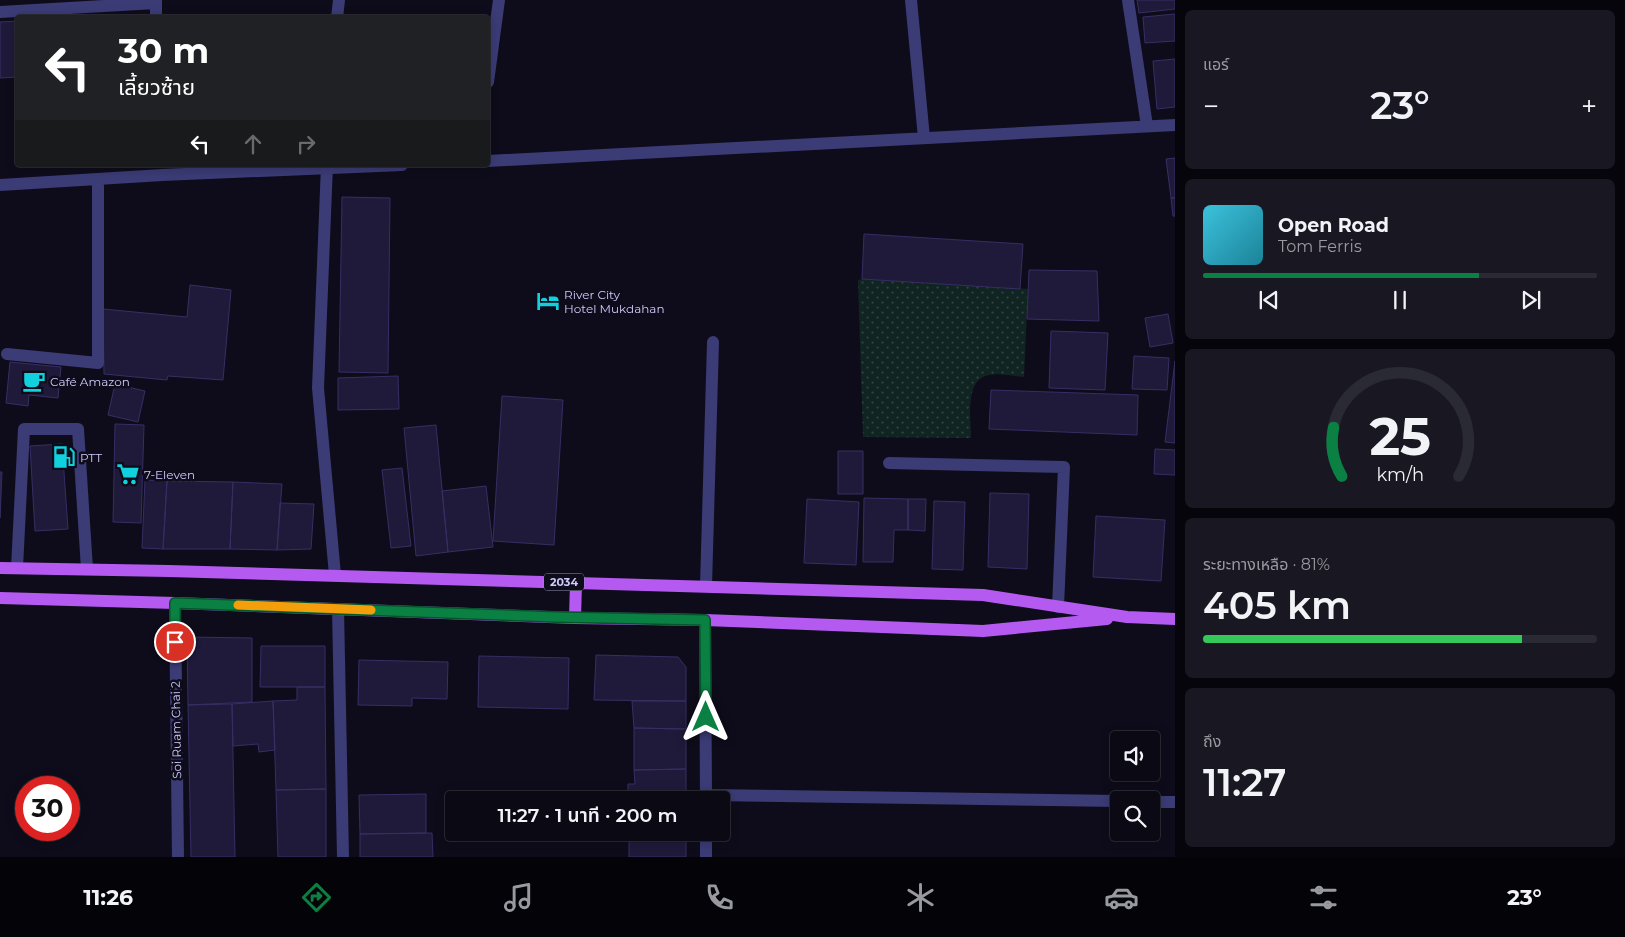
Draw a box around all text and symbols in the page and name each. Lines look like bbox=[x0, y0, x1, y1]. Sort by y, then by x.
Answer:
text: 30 m bbox=[118, 29, 209, 72]
icon: left bbox=[35, 35, 100, 100]
text: แอร์ bbox=[1203, 55, 1229, 74]
text: เลี้ยวซ้าย bbox=[118, 74, 195, 101]
text: 23° bbox=[1370, 82, 1430, 129]
text: − bbox=[1203, 89, 1219, 123]
text: + bbox=[1581, 89, 1597, 123]
icon: left bbox=[186, 130, 214, 158]
icon: ahead bbox=[239, 130, 267, 158]
icon: right bbox=[292, 130, 320, 158]
text: Open Road bbox=[1278, 214, 1389, 237]
text: Tom Ferris bbox=[1278, 237, 1362, 256]
icon: previous bbox=[1255, 286, 1283, 314]
icon: pause bbox=[1386, 286, 1414, 314]
icon: next bbox=[1517, 286, 1545, 314]
place label: River City Hotel Mukdahan bbox=[564, 287, 665, 316]
hotel icon: River City Hotel Mukdahan bbox=[535, 288, 561, 314]
cafe icon: Café Amazon bbox=[21, 368, 47, 394]
place label: Café Amazon bbox=[50, 374, 130, 389]
text: 25 bbox=[1369, 405, 1431, 468]
fuel station icon: PTT bbox=[51, 444, 77, 470]
place label: PTT bbox=[80, 450, 102, 465]
supermarket icon: 7-Eleven bbox=[115, 461, 141, 487]
text: km/h bbox=[1376, 464, 1424, 485]
place label: 7-Eleven bbox=[144, 467, 195, 482]
text: ระยะทางเหลือ · 81% bbox=[1203, 555, 1330, 574]
road number: 2034 bbox=[544, 574, 584, 590]
text: 405 km bbox=[1203, 582, 1351, 629]
pin bbox=[154, 621, 196, 663]
icon: arrive bbox=[161, 628, 189, 656]
street label: Soi Ruam Chai 2 bbox=[168, 681, 184, 779]
position arrow bbox=[679, 690, 731, 742]
map controls bbox=[1110, 731, 1160, 841]
button: sound bbox=[1110, 731, 1160, 781]
text: ถึง bbox=[1203, 732, 1221, 751]
text: 11:27 bbox=[1203, 759, 1286, 806]
speed limit sign: 30 bbox=[15, 776, 80, 841]
button: search bbox=[1110, 791, 1160, 841]
text: 11:27 · 1 นาที · 200 m bbox=[498, 804, 677, 827]
icon: directions bbox=[299, 880, 334, 915]
icon: music bbox=[501, 880, 536, 915]
icon: phone bbox=[702, 880, 737, 915]
icon: climate bbox=[903, 880, 938, 915]
icon: car bbox=[1104, 880, 1139, 915]
icon: filters bbox=[1306, 880, 1341, 915]
text: 11:26 bbox=[83, 884, 133, 911]
text: 23° bbox=[1507, 884, 1542, 911]

